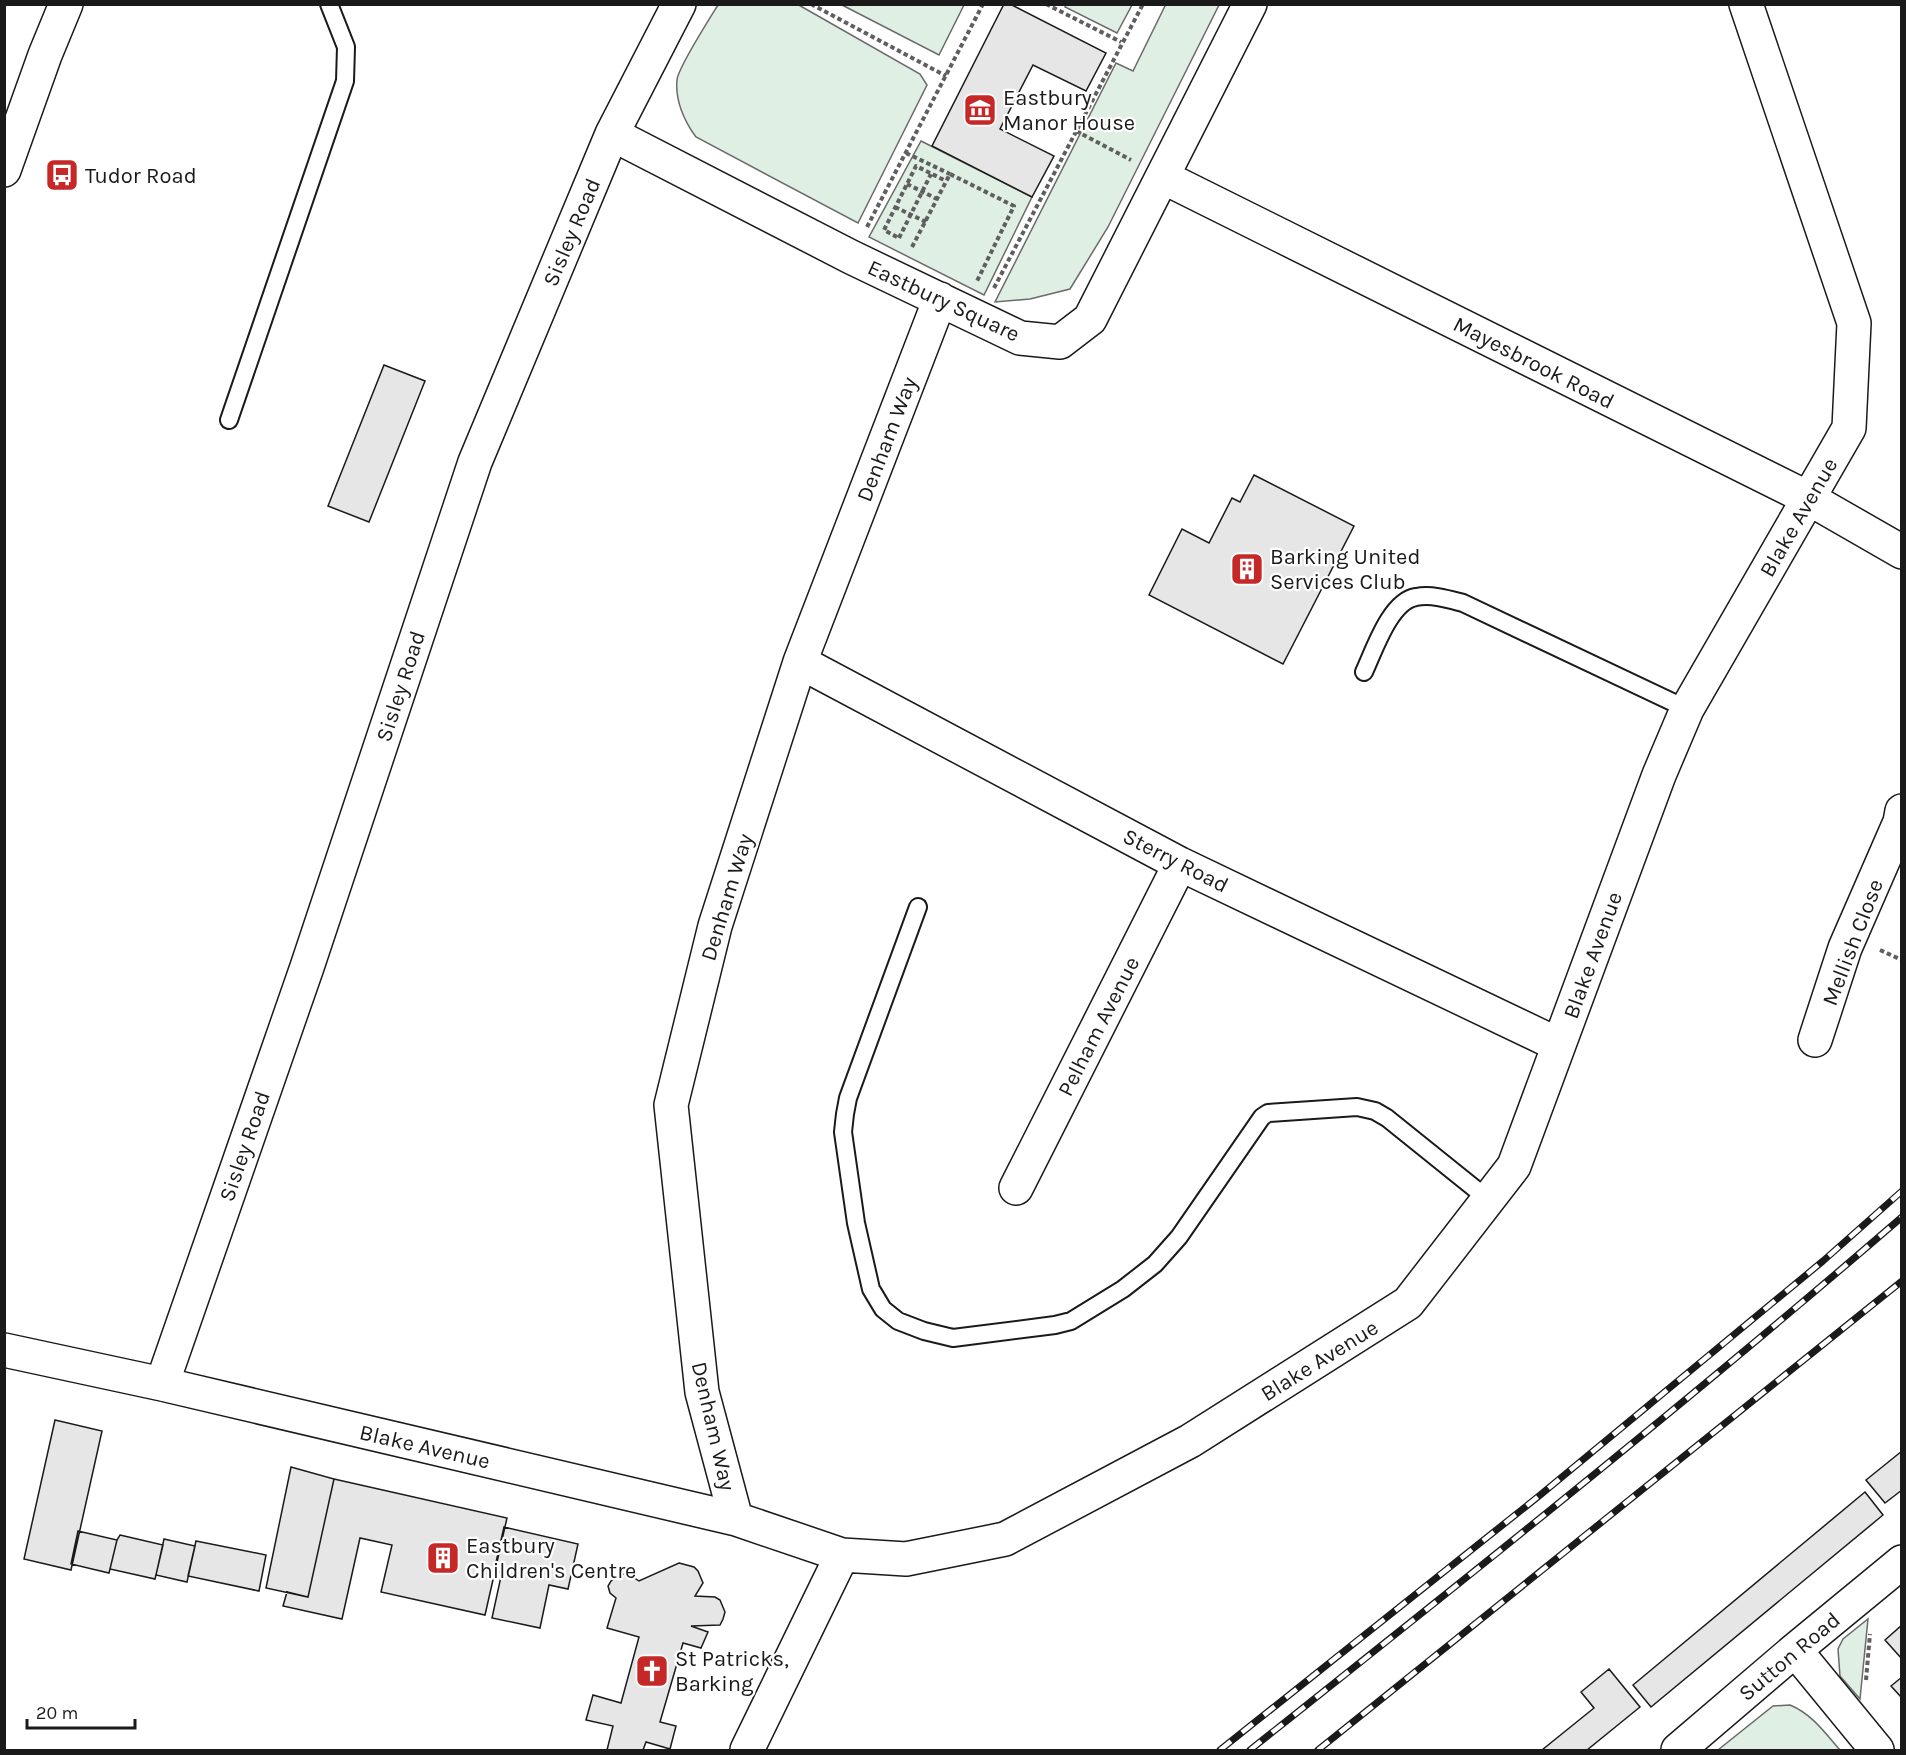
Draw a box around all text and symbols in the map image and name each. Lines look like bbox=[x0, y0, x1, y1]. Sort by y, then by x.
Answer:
place label: Eastbury Manor House bbox=[1003, 85, 1135, 136]
museum icon: Eastbury Manor House bbox=[962, 92, 998, 128]
bus stop icon: Tudor Road bbox=[44, 157, 80, 193]
place label: Tudor Road bbox=[85, 163, 197, 189]
street label: Sisley Road bbox=[537, 174, 606, 290]
street label: Eastbury Square bbox=[863, 254, 1024, 348]
street label: Mayesbrook Road bbox=[1449, 311, 1618, 415]
street label: Denham Way bbox=[851, 373, 923, 505]
street label: Blake Avenue bbox=[1754, 453, 1843, 582]
place label: Barking United Services Club bbox=[1270, 544, 1420, 595]
building icon: Barking United Services Club bbox=[1229, 551, 1265, 587]
street label: Sisley Road bbox=[371, 628, 431, 745]
street label: Sterry Road bbox=[1118, 823, 1233, 899]
street label: Denham Way bbox=[695, 831, 759, 964]
street label: Mellish Close bbox=[1817, 875, 1889, 1009]
street label: Blake Avenue bbox=[1558, 888, 1628, 1022]
street label: Pelham Avenue bbox=[1053, 952, 1145, 1101]
street label: Sisley Road bbox=[214, 1088, 276, 1205]
street label: Blake Avenue bbox=[1256, 1315, 1383, 1407]
street label: Denham Way bbox=[686, 1359, 740, 1493]
street label: Blake Avenue bbox=[357, 1419, 493, 1475]
place label: Eastbury Children's Centre bbox=[466, 1533, 636, 1584]
building icon: Eastbury Children's Centre bbox=[425, 1540, 461, 1576]
street label: Sutton Road bbox=[1734, 1607, 1846, 1707]
place label: St Patricks, Barking bbox=[675, 1646, 789, 1697]
church icon: St Patricks, Barking bbox=[634, 1653, 670, 1689]
scale bar bbox=[27, 1692, 135, 1730]
text: 20 m bbox=[36, 1702, 78, 1724]

